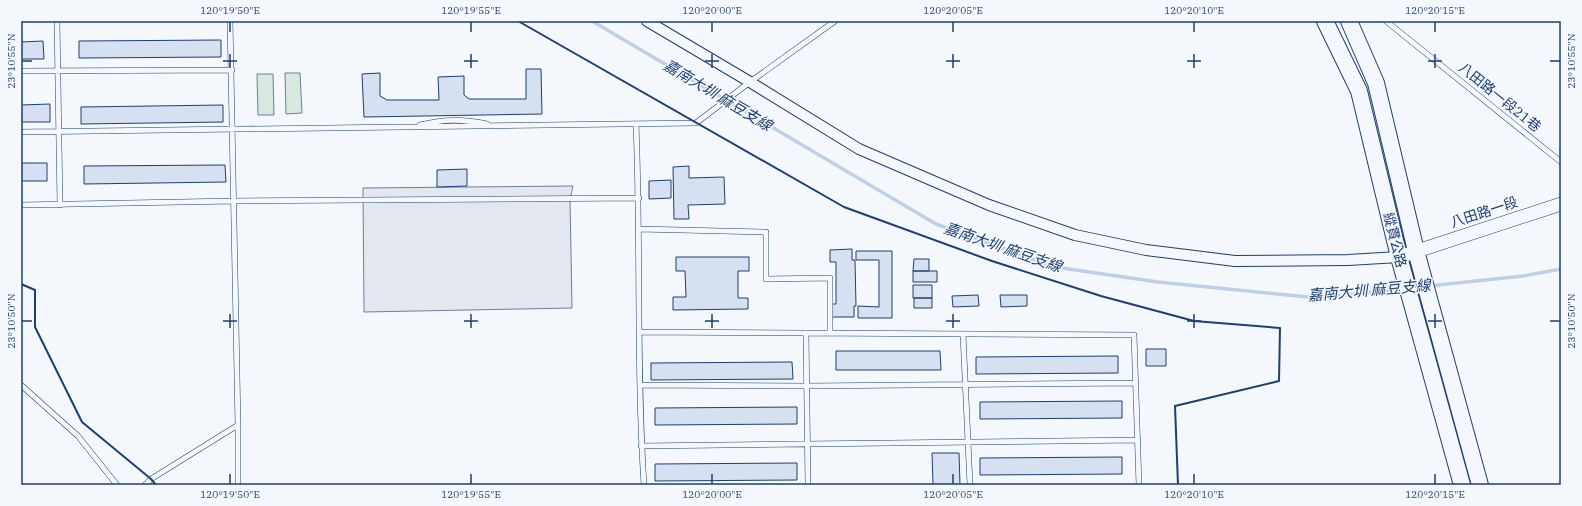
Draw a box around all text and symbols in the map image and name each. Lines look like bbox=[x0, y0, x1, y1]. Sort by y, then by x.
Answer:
text: 120°19'50"E bbox=[200, 4, 260, 17]
text: 120°19'55"E bbox=[441, 4, 501, 17]
text: 120°20'00"E bbox=[682, 4, 742, 17]
text: 120°20'05"E bbox=[923, 4, 983, 17]
text: 120°20'10"E bbox=[1164, 4, 1224, 17]
text: 120°20'15"E bbox=[1405, 4, 1465, 17]
text: 23°10'55"N bbox=[5, 33, 18, 89]
text: 23°10'55"N bbox=[1565, 33, 1578, 89]
water label: 嘉南大圳 麻豆支線 bbox=[660, 55, 777, 136]
street label: 八田路一段21巷 bbox=[1455, 58, 1545, 136]
street label: 八田路一段 bbox=[1448, 193, 1520, 231]
street label: 縱貫公路 bbox=[1379, 211, 1411, 269]
water label: 嘉南大圳 麻豆支線 bbox=[942, 218, 1066, 277]
water label: 嘉南大圳 麻豆支線 bbox=[1307, 275, 1433, 305]
text: 23°10'50"N bbox=[5, 293, 18, 349]
text: 23°10'50"N bbox=[1565, 293, 1578, 349]
text: 120°19'50"E bbox=[200, 488, 260, 501]
text: 120°19'55"E bbox=[441, 488, 501, 501]
text: 120°20'00"E bbox=[682, 488, 742, 501]
text: 120°20'05"E bbox=[923, 488, 983, 501]
text: 120°20'10"E bbox=[1164, 488, 1224, 501]
text: 120°20'15"E bbox=[1405, 488, 1465, 501]

